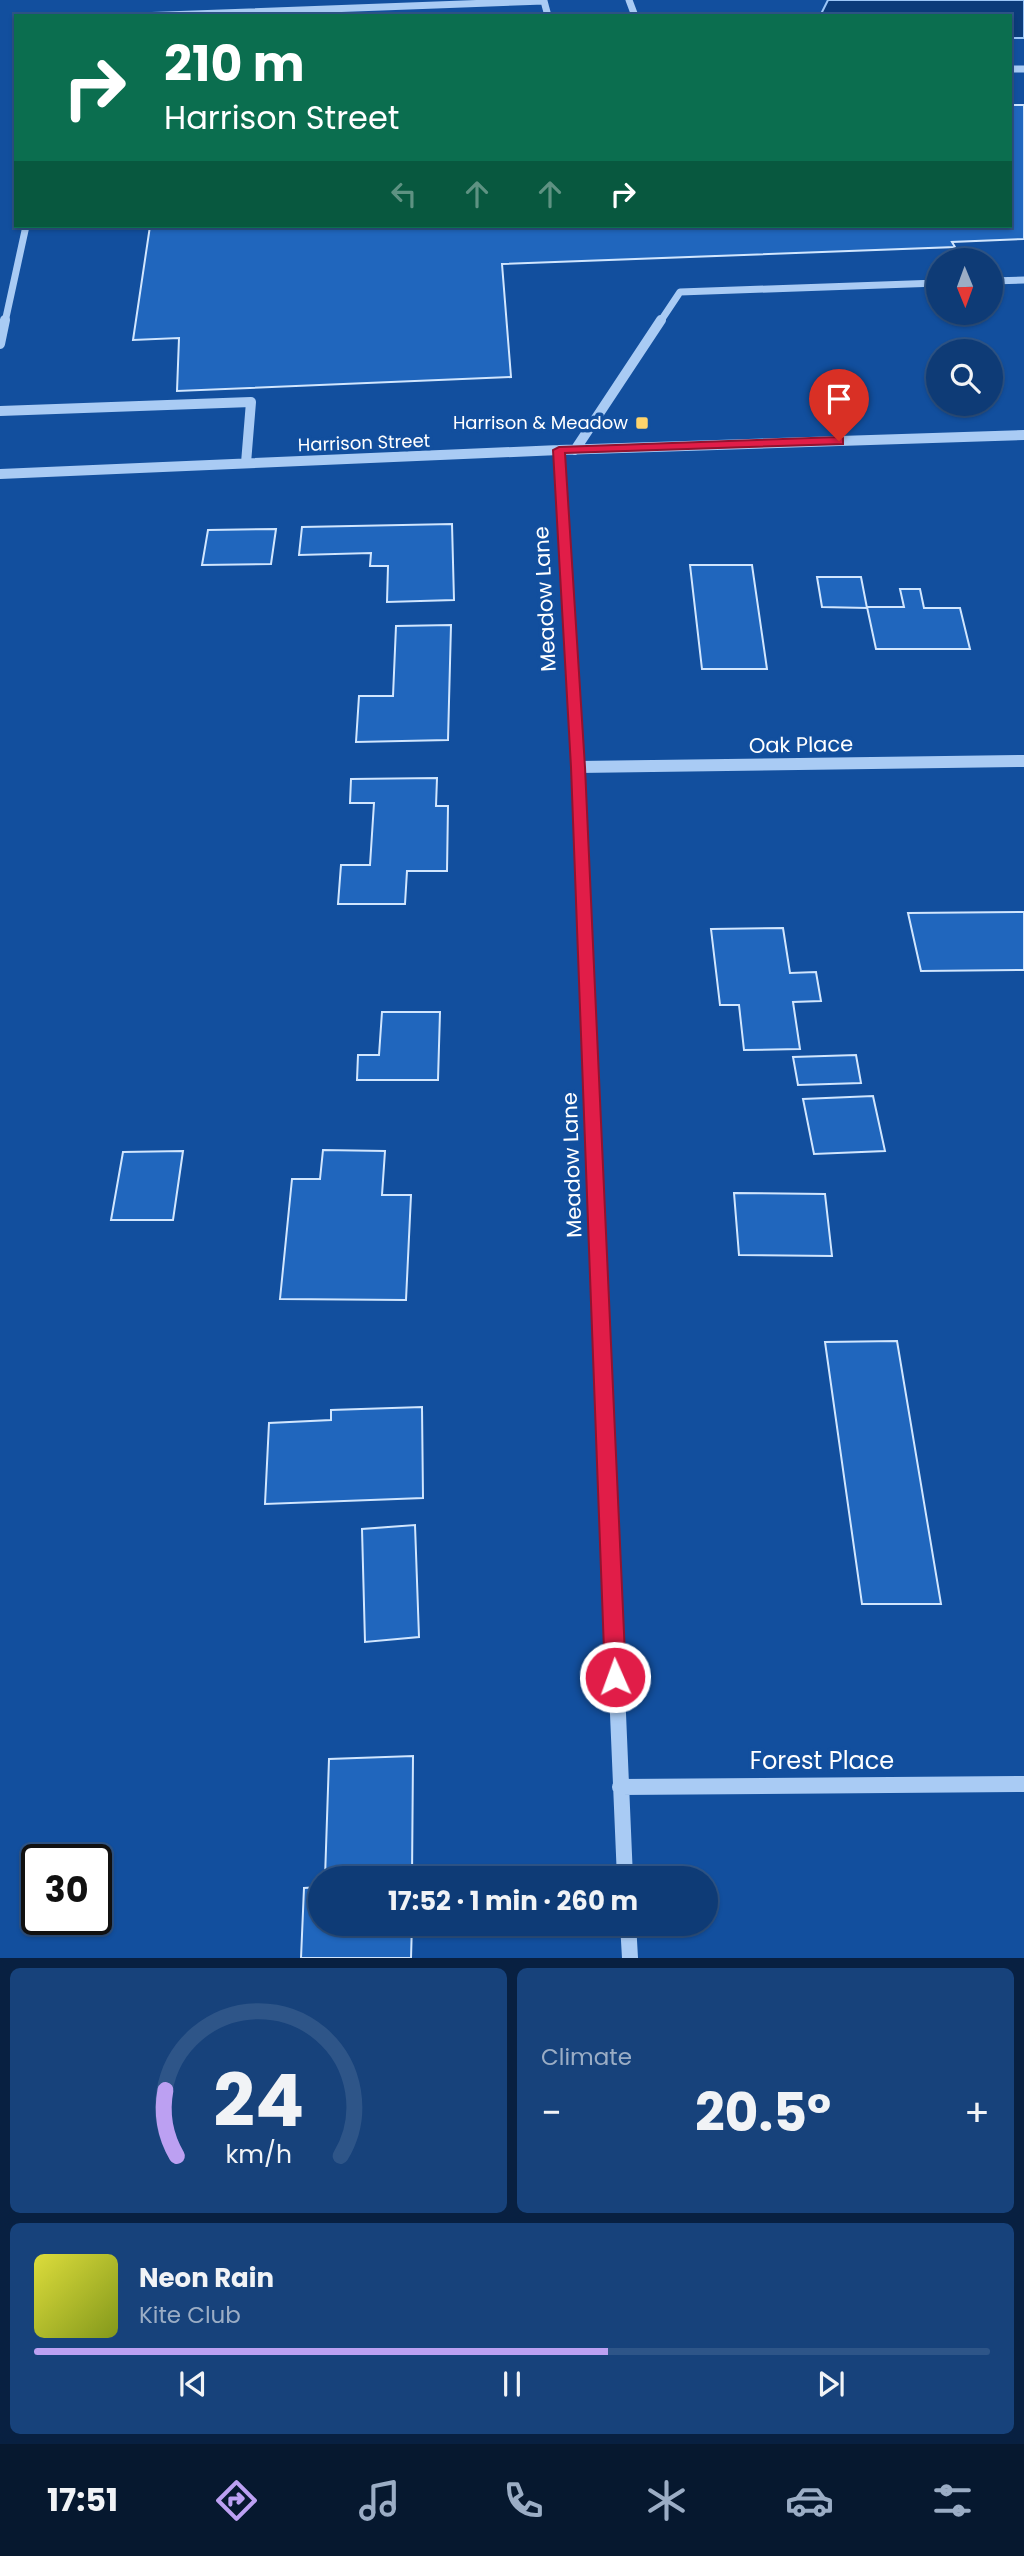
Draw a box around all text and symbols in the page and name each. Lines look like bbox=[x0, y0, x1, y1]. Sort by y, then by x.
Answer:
text: 210 m bbox=[164, 30, 305, 98]
icon: right bbox=[49, 42, 140, 133]
text: Harrison Street bbox=[164, 95, 399, 140]
icon: left bbox=[385, 175, 423, 213]
icon: ahead bbox=[458, 175, 496, 213]
icon: ahead bbox=[531, 175, 569, 213]
icon: right bbox=[604, 175, 642, 213]
north arrow bbox=[926, 248, 1003, 326]
map controls bbox=[926, 248, 1003, 416]
button: search bbox=[926, 339, 1003, 416]
pin bbox=[809, 369, 869, 441]
icon: arrive bbox=[820, 380, 858, 418]
place label: Harrison & Meadow bbox=[453, 410, 628, 435]
marker: Harrison & Meadow bbox=[634, 415, 650, 431]
street label: Harrison Street bbox=[297, 428, 431, 457]
street label: Meadow Lane bbox=[526, 526, 563, 672]
street label: Oak Place bbox=[749, 729, 853, 760]
street label: Meadow Lane bbox=[554, 1092, 589, 1238]
position arrow bbox=[578, 1640, 652, 1714]
street label: Forest Place bbox=[750, 1744, 894, 1777]
speed limit sign: 30 bbox=[21, 1844, 112, 1935]
text: 17:52 · 1 min · 260 m bbox=[388, 1883, 638, 1919]
text: Climate bbox=[541, 2041, 632, 2073]
text: 24 bbox=[213, 2051, 304, 2152]
text: 20.5° bbox=[695, 2076, 831, 2149]
text: − bbox=[541, 2086, 562, 2139]
text: + bbox=[964, 2086, 990, 2139]
text: km/h bbox=[225, 2137, 292, 2172]
text: Neon Rain bbox=[139, 2260, 274, 2296]
text: Kite Club bbox=[139, 2299, 241, 2331]
icon: previous bbox=[174, 2365, 212, 2403]
icon: pause bbox=[493, 2365, 531, 2403]
icon: next bbox=[812, 2365, 850, 2403]
icon: directions bbox=[212, 2476, 261, 2525]
icon: music bbox=[355, 2476, 404, 2525]
icon: phone bbox=[499, 2476, 548, 2525]
icon: climate bbox=[642, 2476, 691, 2525]
icon: car bbox=[785, 2476, 834, 2525]
icon: filters bbox=[928, 2476, 977, 2525]
text: 17:51 bbox=[47, 2477, 118, 2522]

